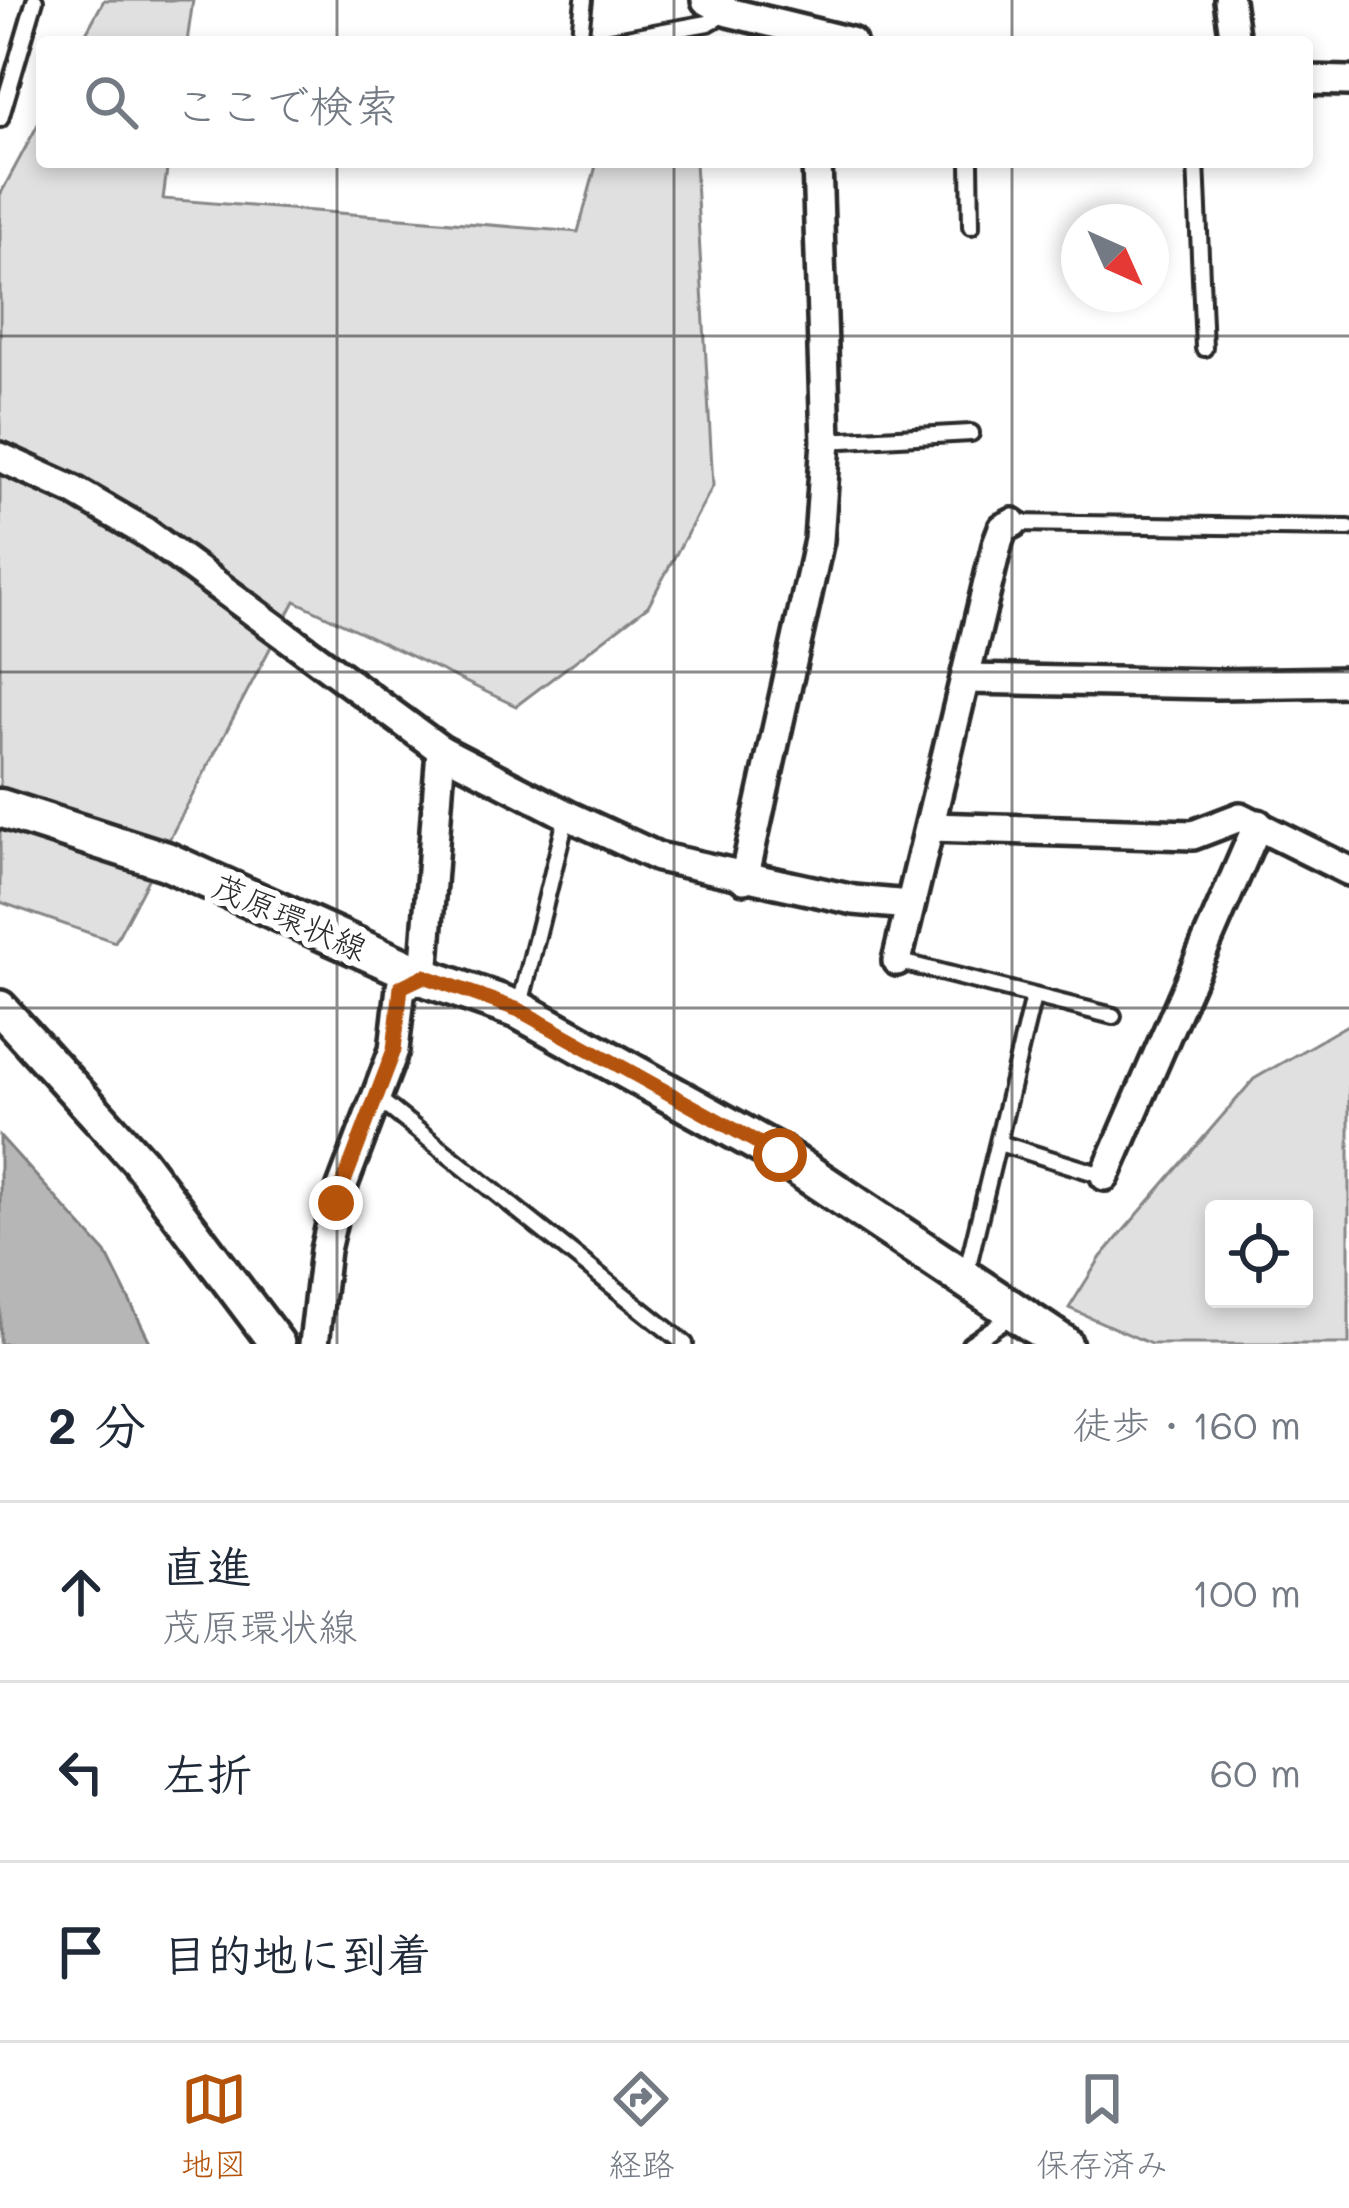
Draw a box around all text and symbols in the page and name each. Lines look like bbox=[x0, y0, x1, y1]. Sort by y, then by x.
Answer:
search box bbox=[36, 36, 1313, 168]
icon: search bbox=[78, 69, 144, 135]
text: ここで検索 bbox=[174, 75, 399, 133]
north arrow bbox=[1061, 204, 1169, 312]
street label: 茂原環状線 bbox=[206, 862, 375, 969]
route start bbox=[753, 1128, 807, 1182]
route end bbox=[309, 1176, 363, 1230]
map controls bbox=[1205, 1200, 1313, 1308]
button: locate bbox=[1205, 1200, 1313, 1308]
text: 2 分 bbox=[48, 1390, 146, 1457]
text: 徒歩 · 160 m bbox=[1072, 1398, 1301, 1449]
text: 直進 bbox=[162, 1536, 252, 1594]
icon: ahead bbox=[48, 1559, 114, 1625]
text: 100 m bbox=[1192, 1566, 1301, 1617]
text: 茂原環状線 bbox=[162, 1600, 357, 1651]
icon: left bbox=[48, 1739, 114, 1805]
text: 左折 bbox=[162, 1744, 252, 1802]
text: 60 m bbox=[1210, 1746, 1301, 1797]
icon: arrive bbox=[48, 1919, 114, 1985]
text: 目的地に到着 bbox=[162, 1924, 432, 1982]
tab: 地図 bbox=[181, 2066, 247, 2186]
tab: 経路 bbox=[608, 2066, 674, 2186]
tab: 保存済み bbox=[1036, 2066, 1168, 2186]

